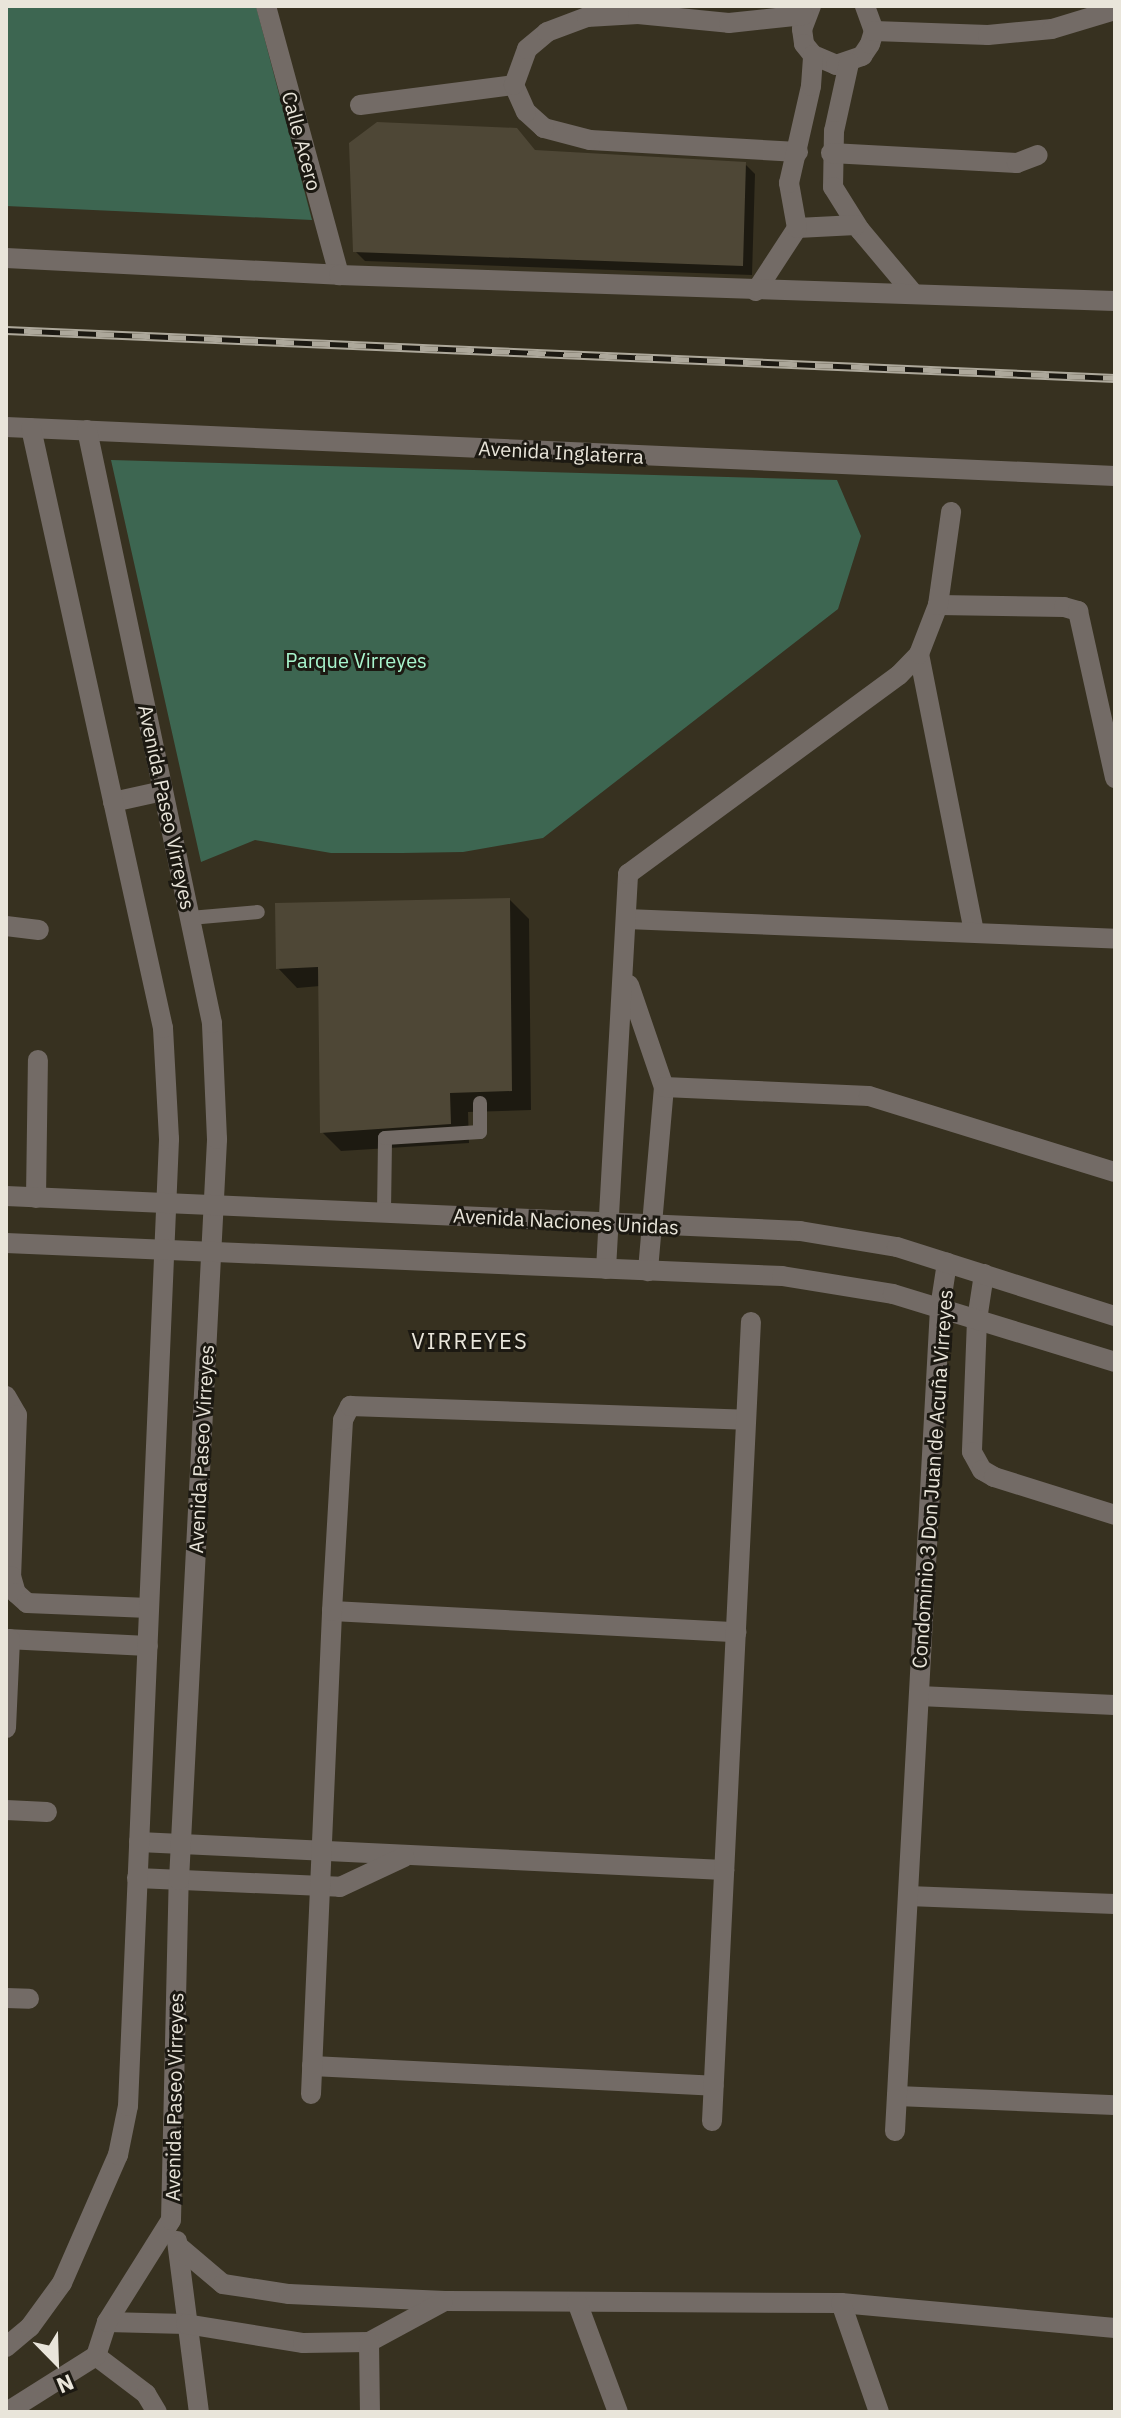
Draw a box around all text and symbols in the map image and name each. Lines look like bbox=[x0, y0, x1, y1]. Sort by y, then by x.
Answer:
street label: Calle Acero bbox=[277, 89, 327, 193]
street label: Avenida Inglaterra bbox=[478, 436, 644, 468]
park label: Parque Virreyes bbox=[285, 648, 427, 672]
street label: Avenida Paseo Virreyes bbox=[134, 702, 200, 912]
street label: Avenida Naciones Unidas bbox=[452, 1203, 680, 1239]
street label: Condominio 3 Don Juan de Acuña Virreyes bbox=[907, 1289, 957, 1669]
district label: VIRREYES bbox=[411, 1328, 529, 1354]
street label: Avenida Paseo Virreyes bbox=[184, 1344, 218, 1554]
street label: Avenida Paseo Virreyes bbox=[160, 1992, 188, 2202]
north arrow bbox=[16, 2322, 96, 2402]
text: N bbox=[53, 2368, 79, 2401]

